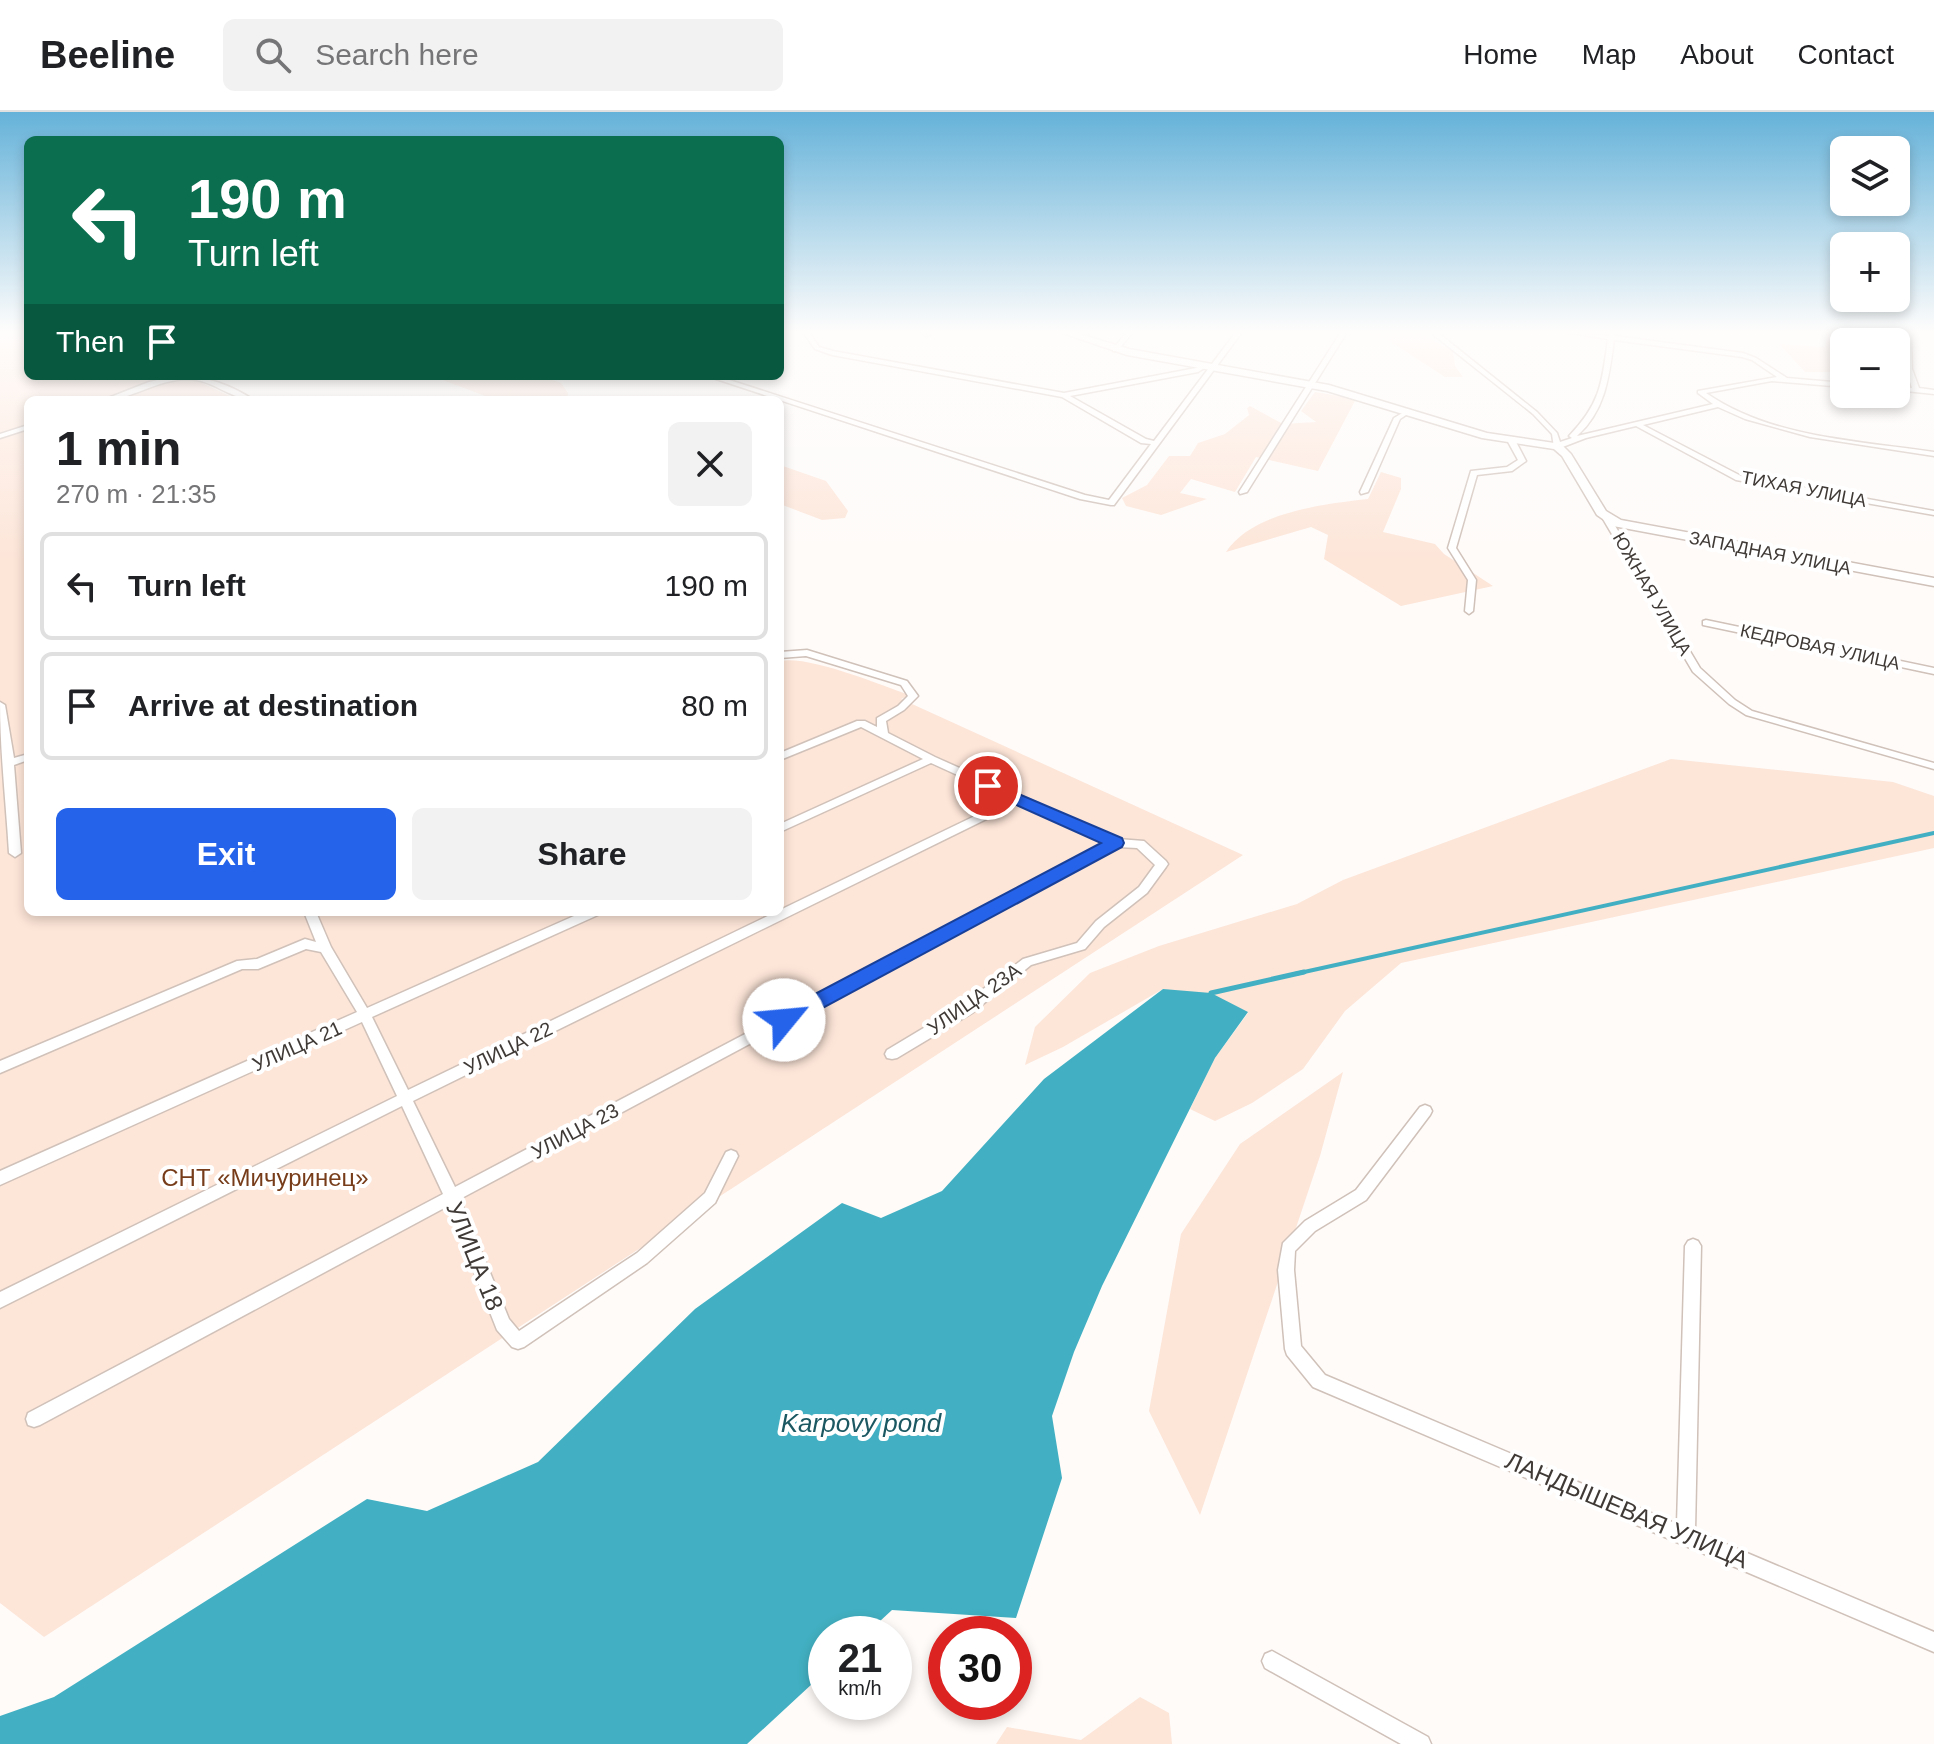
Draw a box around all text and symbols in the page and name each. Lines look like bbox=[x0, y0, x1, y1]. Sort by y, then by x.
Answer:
search box bbox=[223, 19, 783, 91]
icon: search bbox=[251, 33, 295, 77]
text: Beeline bbox=[40, 34, 175, 76]
text: Search here bbox=[315, 38, 479, 71]
text: Home bbox=[1463, 39, 1538, 70]
text: Map bbox=[1582, 39, 1636, 70]
text: About bbox=[1680, 39, 1754, 70]
text: Contact bbox=[1798, 39, 1894, 70]
map controls bbox=[1830, 136, 1910, 408]
button: layers bbox=[1830, 136, 1910, 216]
text: 190 m bbox=[188, 167, 347, 230]
icon: left bbox=[56, 168, 160, 272]
button: + bbox=[1830, 232, 1910, 312]
text: Turn left bbox=[188, 233, 319, 274]
icon: arrive bbox=[140, 320, 184, 364]
text: Then bbox=[56, 325, 124, 358]
button: − bbox=[1830, 328, 1910, 408]
text: 1 min bbox=[56, 422, 181, 475]
button: close bbox=[668, 422, 752, 506]
street label: ТИХАЯ УЛИЦА bbox=[1740, 467, 1868, 511]
text: 270 m · 21:35 bbox=[56, 479, 216, 509]
street label: ЗАПАДНАЯ УЛИЦА bbox=[1687, 528, 1853, 578]
street label: ЮЖНАЯ УЛИЦА bbox=[1609, 529, 1695, 659]
icon: left bbox=[60, 564, 104, 608]
text: Turn left bbox=[128, 569, 246, 602]
text: 190 m bbox=[665, 569, 748, 602]
street label: КЕДРОВАЯ УЛИЦА bbox=[1738, 620, 1902, 674]
icon: arrive bbox=[60, 684, 104, 728]
text: Arrive at destination bbox=[128, 689, 418, 722]
text: 80 m bbox=[681, 689, 748, 722]
pin bbox=[954, 752, 1022, 820]
icon: arrive bbox=[966, 764, 1010, 808]
button: Exit bbox=[56, 808, 396, 900]
button: Share bbox=[412, 808, 752, 900]
street label: УЛИЦА 23А bbox=[923, 958, 1025, 1039]
position arrow bbox=[742, 978, 826, 1062]
street label: УЛИЦА 21 bbox=[249, 1017, 345, 1075]
street label: УЛИЦА 22 bbox=[460, 1017, 556, 1079]
street label: УЛИЦА 23 bbox=[528, 1099, 622, 1163]
park label: СНТ «Мичуринец» bbox=[161, 1164, 369, 1191]
street label: УЛИЦА 18 bbox=[441, 1198, 509, 1314]
water label: Karpovy pond bbox=[781, 1408, 943, 1438]
street label: ЛАНДЫШЕВАЯ УЛИЦА bbox=[1502, 1447, 1752, 1573]
speed limit sign: 30 bbox=[928, 1616, 1032, 1720]
text: 21 bbox=[838, 1636, 882, 1680]
text: km/h bbox=[838, 1677, 882, 1699]

